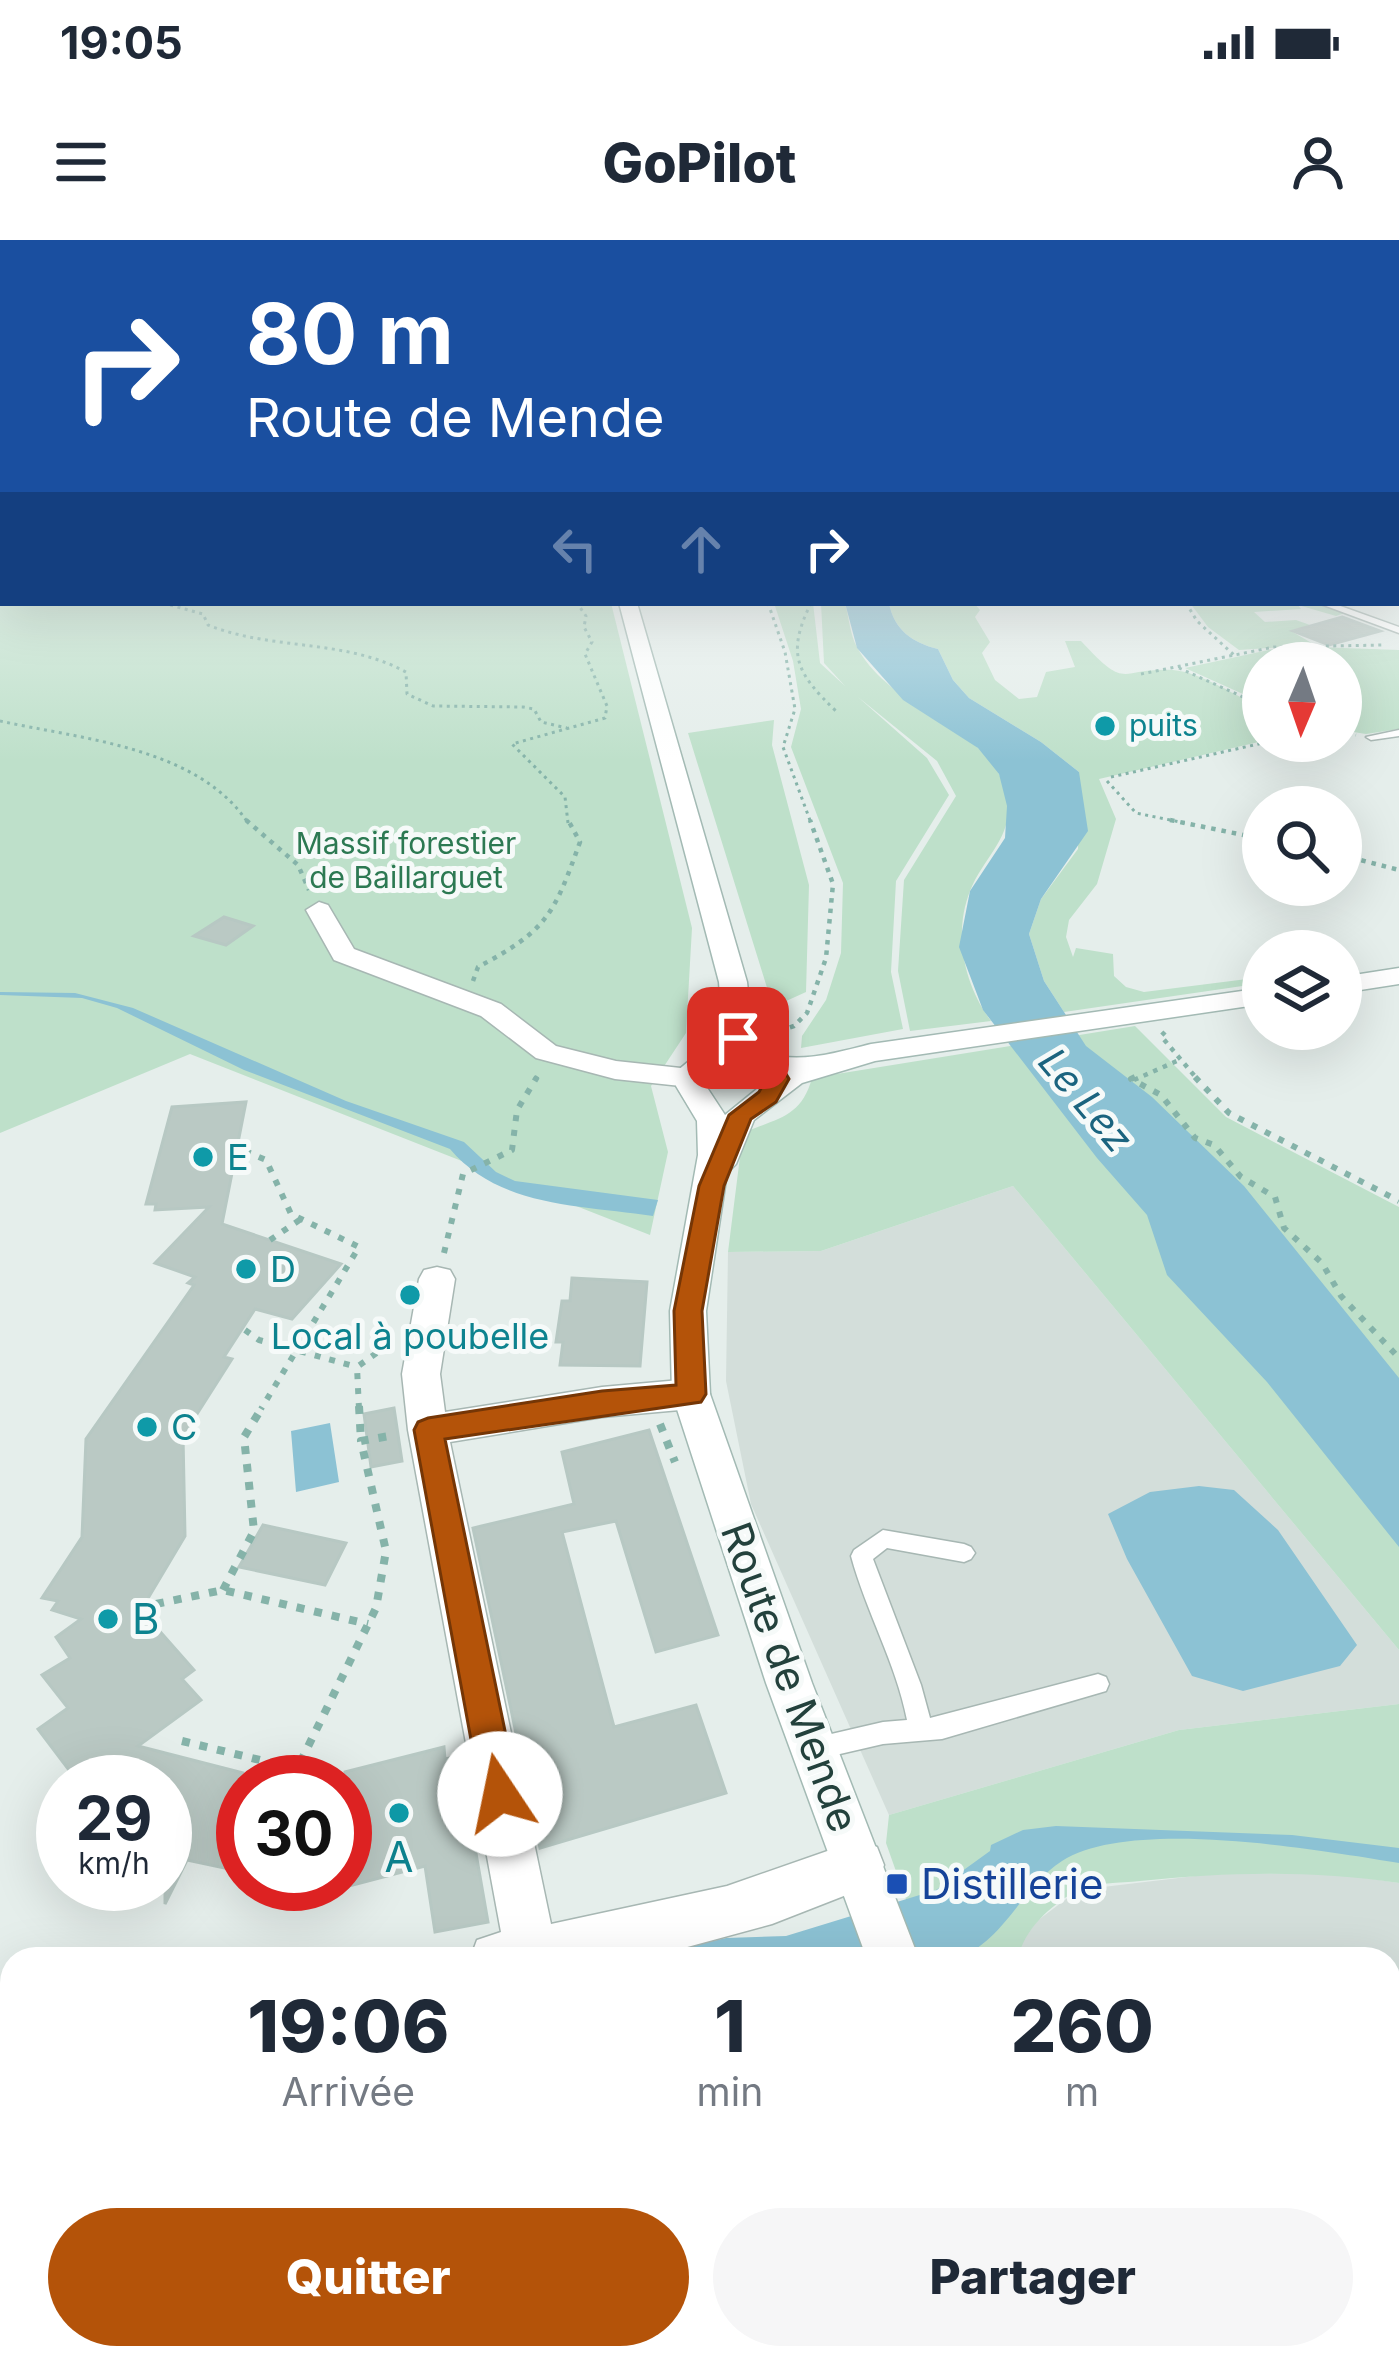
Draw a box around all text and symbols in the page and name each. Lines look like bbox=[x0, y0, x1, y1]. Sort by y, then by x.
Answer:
text: 19:05 bbox=[60, 15, 183, 70]
icon: menu bbox=[48, 129, 114, 195]
icon: person bbox=[1285, 129, 1351, 195]
text: GoPilot bbox=[603, 130, 796, 195]
text: 80 m bbox=[246, 283, 454, 384]
icon: right bbox=[48, 288, 204, 444]
text: Route de Mende bbox=[246, 385, 665, 450]
icon: left bbox=[542, 516, 608, 582]
icon: ahead bbox=[668, 516, 734, 582]
icon: right bbox=[794, 516, 860, 582]
north arrow bbox=[1242, 642, 1362, 762]
map controls bbox=[1242, 642, 1362, 1050]
place label: puits bbox=[1129, 707, 1198, 743]
marker: puits bbox=[1092, 713, 1118, 739]
button: search bbox=[1242, 786, 1362, 906]
park label: Massif forestier de Baillarguet bbox=[296, 825, 516, 895]
button: layers bbox=[1242, 930, 1362, 1050]
pin bbox=[687, 987, 789, 1089]
icon: arrive bbox=[705, 1005, 771, 1071]
water label: Le Lez bbox=[1030, 1038, 1143, 1161]
place label: E bbox=[227, 1135, 249, 1179]
marker: E bbox=[190, 1144, 216, 1170]
place label: D bbox=[270, 1247, 296, 1291]
marker: D bbox=[233, 1256, 259, 1282]
marker: Local à poubelle bbox=[397, 1282, 423, 1308]
place label: Local à poubelle bbox=[271, 1314, 549, 1358]
place label: C bbox=[171, 1405, 197, 1449]
marker: C bbox=[134, 1414, 160, 1440]
street label: Route de Mende bbox=[711, 1515, 870, 1839]
place label: B bbox=[132, 1593, 159, 1644]
marker: B bbox=[95, 1606, 121, 1632]
position arrow bbox=[437, 1731, 563, 1857]
speed limit sign: 30 bbox=[216, 1755, 372, 1911]
text: 29 bbox=[76, 1782, 152, 1854]
marker: A bbox=[386, 1800, 412, 1826]
place label: A bbox=[385, 1831, 413, 1882]
text: km/h bbox=[78, 1845, 150, 1881]
place label: Distillerie bbox=[921, 1858, 1104, 1909]
marker: Distillerie bbox=[884, 1871, 910, 1897]
text: 19:06 bbox=[247, 1982, 449, 2069]
text: 1 bbox=[714, 1982, 746, 2069]
text: 260 bbox=[1010, 1982, 1154, 2069]
text: Arrivée bbox=[282, 2068, 415, 2115]
text: min bbox=[697, 2068, 763, 2115]
text: m bbox=[1065, 2068, 1099, 2115]
button: Quitter bbox=[48, 2208, 689, 2346]
button: Partager bbox=[713, 2208, 1353, 2346]

